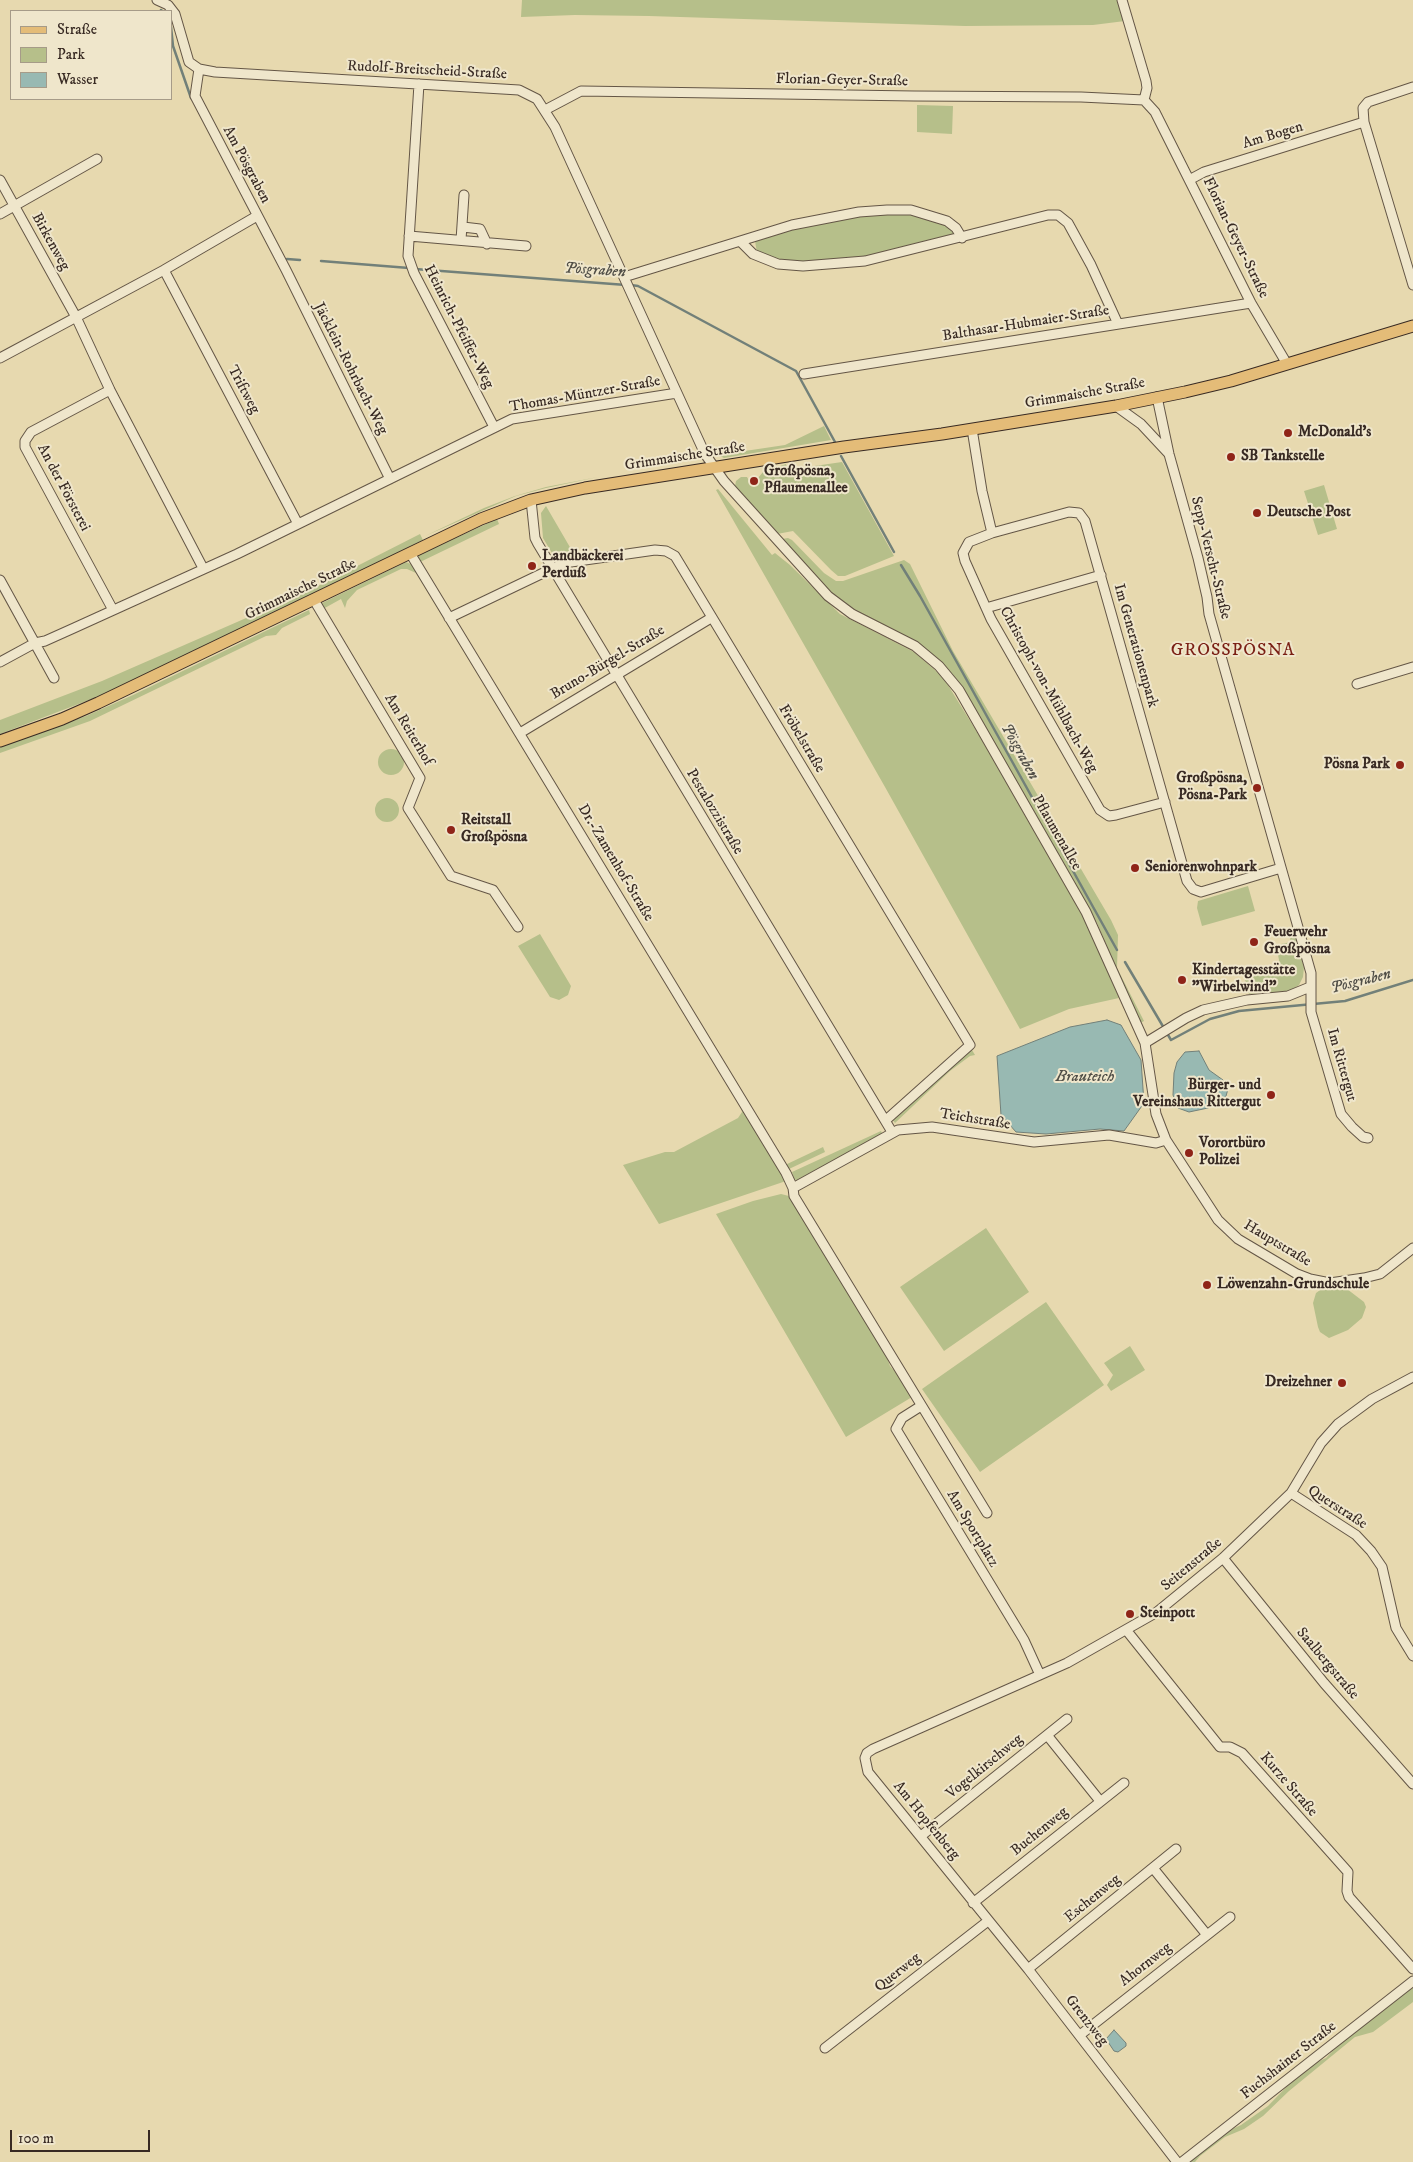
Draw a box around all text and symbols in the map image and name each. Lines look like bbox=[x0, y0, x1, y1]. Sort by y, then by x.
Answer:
legend bbox=[10, 10, 172, 100]
text: Straße bbox=[57, 20, 97, 39]
text: Park bbox=[57, 45, 85, 64]
street label: Rudolf-Breitscheid-Straße bbox=[347, 58, 507, 84]
text: Wasser bbox=[57, 70, 98, 89]
street label: Florian-Geyer-Straße bbox=[776, 71, 908, 91]
street label: Am Bogen bbox=[1241, 118, 1305, 154]
street label: Am Pösgraben bbox=[218, 123, 274, 207]
street label: Florian-Geyer-Straße bbox=[1198, 175, 1272, 301]
street label: Birkenweg bbox=[27, 210, 73, 274]
water label: Pösgraben bbox=[564, 259, 626, 283]
street label: Heinrich-Pfeiffer-Weg bbox=[419, 262, 497, 392]
street label: Jäcklein-Rohrbach-Weg bbox=[309, 300, 391, 438]
street label: Balthasar-Hubmaier-Straße bbox=[941, 302, 1111, 346]
street label: Triftweg bbox=[223, 363, 263, 417]
street label: Thomas-Müntzer-Straße bbox=[508, 373, 662, 417]
street label: Grimmaische Straße bbox=[1024, 375, 1146, 413]
place label: McDonald's bbox=[1298, 424, 1371, 442]
marker: McDonald's bbox=[1282, 427, 1294, 439]
street label: Grimmaische Straße bbox=[624, 439, 746, 475]
street label: An der Försterei bbox=[32, 441, 94, 535]
place label: SB Tankstelle bbox=[1241, 448, 1324, 466]
marker: SB Tankstelle bbox=[1225, 451, 1237, 463]
place label: Großpösna, Pflaumenallee bbox=[764, 463, 848, 498]
marker: Großpösna, Pflaumenallee bbox=[748, 475, 760, 487]
street label: Sepp-Verscht-Straße bbox=[1186, 495, 1234, 621]
place label: Deutsche Post bbox=[1267, 504, 1351, 522]
marker: Deutsche Post bbox=[1251, 507, 1263, 519]
place label: Landbäckerei Perduß bbox=[542, 548, 623, 583]
street label: Grimmaische Straße bbox=[243, 555, 359, 625]
marker: Landbäckerei Perduß bbox=[526, 560, 538, 572]
street label: Im Generationenpark bbox=[1109, 582, 1161, 710]
street label: Christoph-von-Mühlbach-Weg bbox=[995, 604, 1101, 776]
street label: Bruno-Bürgel-Straße bbox=[548, 622, 668, 704]
district label: GROSSPÖSNA bbox=[1169, 640, 1297, 662]
street label: Am Reiterhof bbox=[380, 691, 436, 769]
street label: Fröbelstraße bbox=[774, 702, 828, 776]
water label: Pösgraben bbox=[996, 720, 1042, 784]
place label: Pösna Park bbox=[1324, 756, 1390, 774]
marker: Pösna Park bbox=[1394, 759, 1406, 771]
street label: Pestalozzistraße bbox=[681, 766, 747, 858]
place label: Großpösna, Pösna-Park bbox=[1176, 770, 1247, 805]
marker: Großpösna, Pösna-Park bbox=[1251, 782, 1263, 794]
street label: Pflaumenallee bbox=[1027, 792, 1085, 874]
street label: Dr.-Zamenhof-Straße bbox=[573, 801, 657, 925]
place label: Reitstall Großpösna bbox=[461, 812, 527, 847]
marker: Reitstall Großpösna bbox=[445, 824, 457, 836]
place label: Seniorenwohnpark bbox=[1145, 859, 1257, 877]
marker: Seniorenwohnpark bbox=[1129, 862, 1141, 874]
place label: Feuerwehr Großpösna bbox=[1264, 924, 1330, 959]
marker: Feuerwehr Großpösna bbox=[1248, 936, 1260, 948]
place label: Kindertagesstätte "Wirbelwind" bbox=[1192, 962, 1295, 997]
water label: Pösgraben bbox=[1329, 965, 1393, 999]
marker: Kindertagesstätte "Wirbelwind" bbox=[1176, 974, 1188, 986]
street label: Im Rittergut bbox=[1322, 1026, 1360, 1104]
water label: Brauteich bbox=[1056, 1068, 1114, 1088]
place label: Bürger- und Vereinshaus Rittergut bbox=[1133, 1077, 1261, 1112]
marker: Bürger- und Vereinshaus Rittergut bbox=[1265, 1089, 1277, 1101]
street label: Teichstraße bbox=[938, 1106, 1012, 1134]
place label: Vorortbüro Polizei bbox=[1199, 1135, 1265, 1170]
marker: Vorortbüro Polizei bbox=[1183, 1147, 1195, 1159]
street label: Hauptstraße bbox=[1240, 1217, 1314, 1271]
place label: Löwenzahn-Grundschule bbox=[1217, 1276, 1369, 1294]
marker: Löwenzahn-Grundschule bbox=[1201, 1279, 1213, 1291]
place label: Dreizehner bbox=[1265, 1374, 1332, 1392]
marker: Dreizehner bbox=[1336, 1377, 1348, 1389]
street label: Querstraße bbox=[1304, 1482, 1370, 1534]
street label: Am Sportplatz bbox=[942, 1487, 1002, 1571]
street label: Seitenstraße bbox=[1158, 1534, 1226, 1596]
place label: Steinpott bbox=[1140, 1605, 1195, 1623]
marker: Steinpott bbox=[1124, 1608, 1136, 1620]
street label: Saalbergstraße bbox=[1292, 1624, 1362, 1704]
street label: Vogelkirschweg bbox=[943, 1731, 1027, 1803]
street label: Kurze Straße bbox=[1255, 1749, 1321, 1821]
street label: Am Hopfenberg bbox=[889, 1778, 963, 1864]
street label: Buchenweg bbox=[1008, 1804, 1072, 1860]
street label: Eschenweg bbox=[1061, 1871, 1125, 1927]
street label: Ahornweg bbox=[1116, 1939, 1176, 1991]
street label: Querweg bbox=[871, 1949, 925, 1997]
street label: Grenzweg bbox=[1061, 1992, 1111, 2050]
street label: Fuchshainer Straße bbox=[1238, 2018, 1340, 2104]
scale bar bbox=[12, 2120, 152, 2152]
text: 100 m bbox=[18, 2129, 54, 2148]

